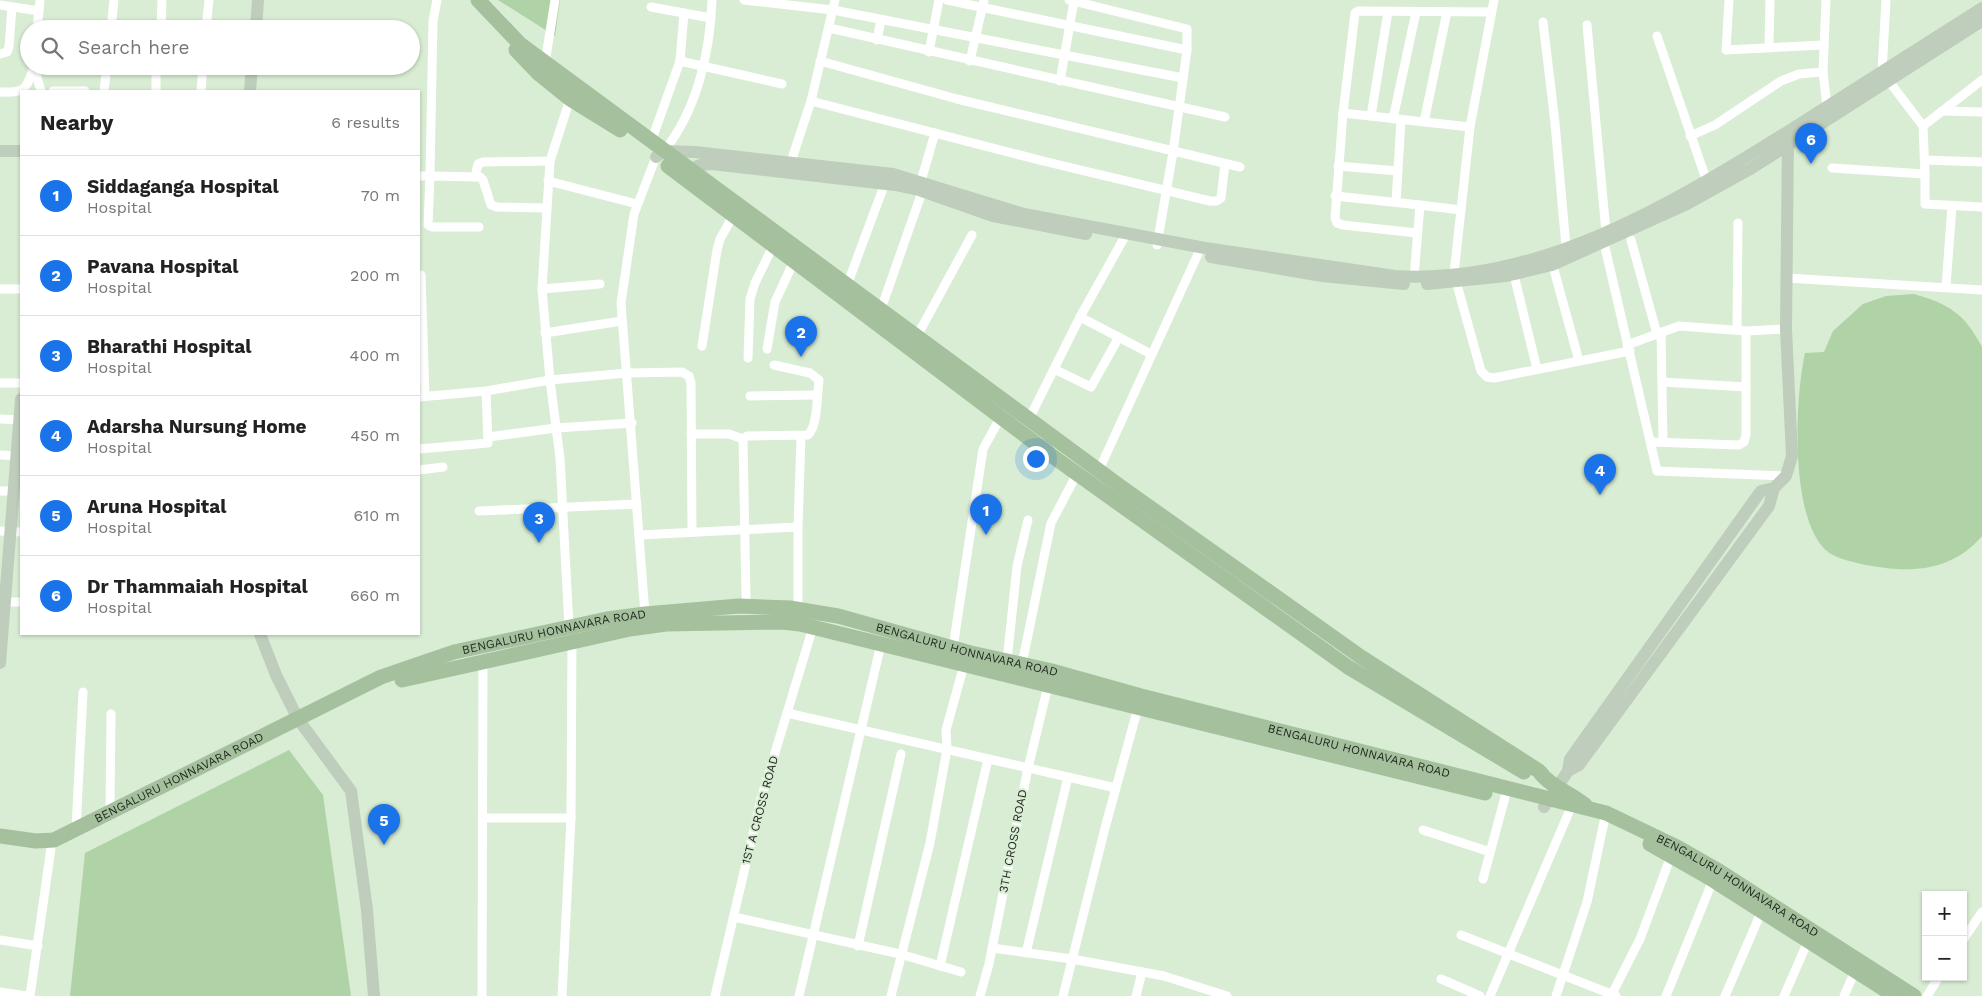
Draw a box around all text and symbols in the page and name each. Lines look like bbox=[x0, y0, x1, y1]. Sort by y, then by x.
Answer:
search box bbox=[20, 20, 420, 75]
icon: search bbox=[38, 34, 66, 62]
text: Search here bbox=[78, 36, 189, 59]
text: Nearby bbox=[40, 110, 113, 135]
text: 6 results bbox=[331, 113, 400, 132]
pin: 6 bbox=[1795, 123, 1827, 164]
text: Siddaganga Hospital bbox=[87, 175, 279, 198]
text: 1 bbox=[53, 186, 59, 205]
text: 70 m bbox=[361, 186, 400, 205]
text: Hospital bbox=[87, 198, 152, 217]
text: Pavana Hospital bbox=[87, 255, 238, 278]
text: 2 bbox=[51, 266, 61, 285]
text: 200 m bbox=[350, 266, 400, 285]
text: Hospital bbox=[87, 278, 152, 297]
pin: 2 bbox=[785, 316, 817, 357]
text: Bharathi Hospital bbox=[87, 335, 251, 358]
text: 3 bbox=[51, 346, 61, 365]
text: 400 m bbox=[350, 346, 400, 365]
text: Hospital bbox=[87, 358, 152, 377]
text: Adarsha Nursung Home bbox=[87, 415, 307, 438]
text: 4 bbox=[51, 426, 61, 445]
text: 450 m bbox=[350, 426, 400, 445]
text: Hospital bbox=[87, 438, 152, 457]
your location bbox=[1023, 446, 1049, 472]
pin: 4 bbox=[1584, 454, 1616, 495]
pin: 1 bbox=[970, 494, 1002, 535]
text: Aruna Hospital bbox=[87, 495, 227, 518]
pin: 3 bbox=[523, 502, 555, 543]
text: 5 bbox=[51, 506, 61, 525]
text: 610 m bbox=[353, 506, 400, 525]
text: Hospital bbox=[87, 518, 152, 537]
text: Dr Thammaiah Hospital bbox=[87, 575, 308, 598]
text: 6 bbox=[51, 586, 61, 605]
text: 660 m bbox=[350, 586, 400, 605]
text: Hospital bbox=[87, 598, 152, 617]
street label: BENGALURU HONNAVARA ROAD bbox=[461, 607, 647, 657]
street label: BENGALURU HONNAVARA ROAD bbox=[874, 620, 1060, 679]
street label: BENGALURU HONNAVARA ROAD bbox=[1266, 721, 1451, 780]
street label: BENGALURU HONNAVARA ROAD bbox=[92, 730, 266, 826]
street label: 1ST A CROSS ROAD bbox=[739, 754, 781, 866]
street label: 3TH CROSS ROAD bbox=[996, 788, 1030, 894]
pin: 5 bbox=[368, 804, 400, 845]
street label: BENGALURU HONNAVARA ROAD bbox=[1654, 831, 1821, 940]
map controls bbox=[1922, 891, 1967, 981]
button: + bbox=[1922, 891, 1967, 936]
button: − bbox=[1922, 936, 1967, 981]

